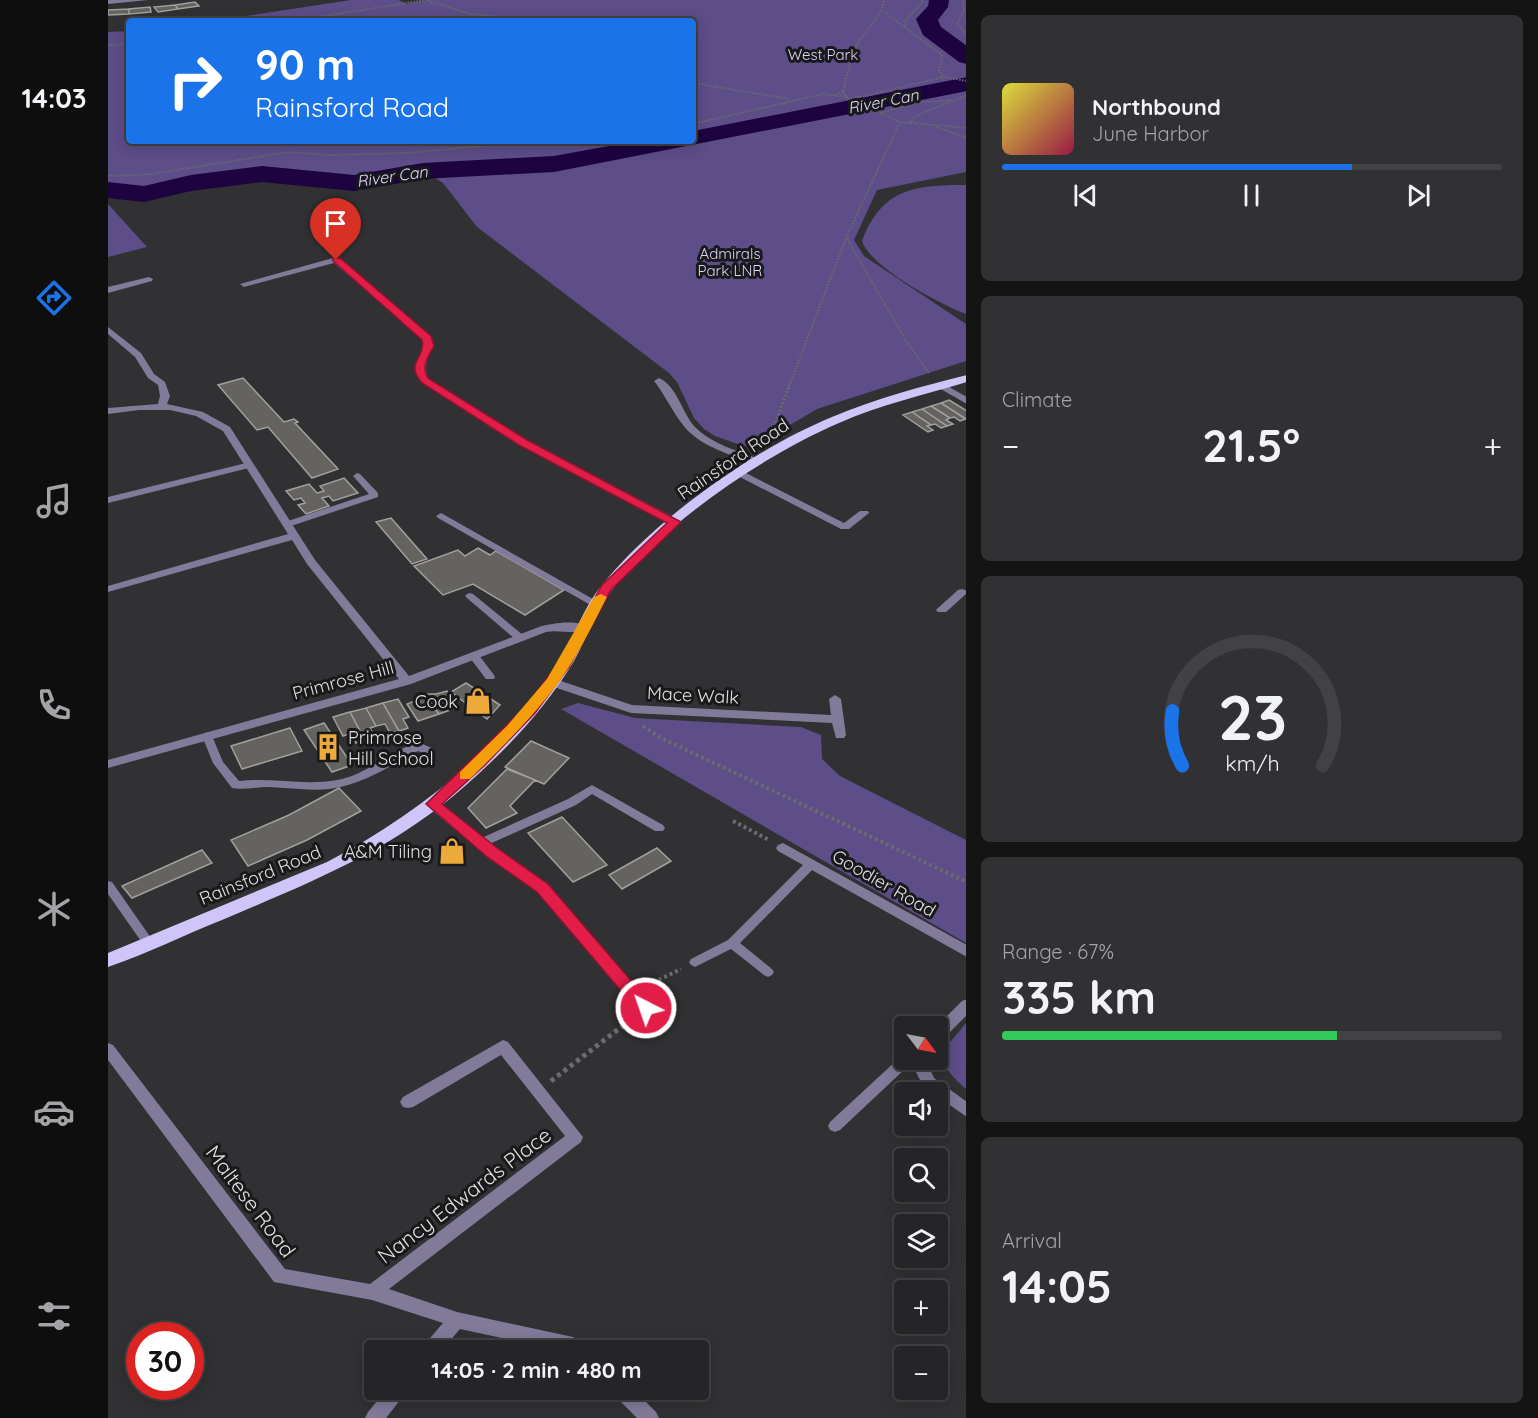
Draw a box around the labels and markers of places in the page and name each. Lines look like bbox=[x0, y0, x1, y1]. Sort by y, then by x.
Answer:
pin bbox=[310, 198, 361, 260]
shop icon: Cook bbox=[463, 686, 493, 716]
place label: Cook bbox=[415, 690, 458, 713]
place label: Primrose Hill School bbox=[348, 726, 434, 770]
building icon: Primrose Hill School bbox=[313, 732, 343, 762]
shop icon: A&M Tiling bbox=[437, 836, 467, 866]
place label: A&M Tiling bbox=[344, 840, 432, 863]

